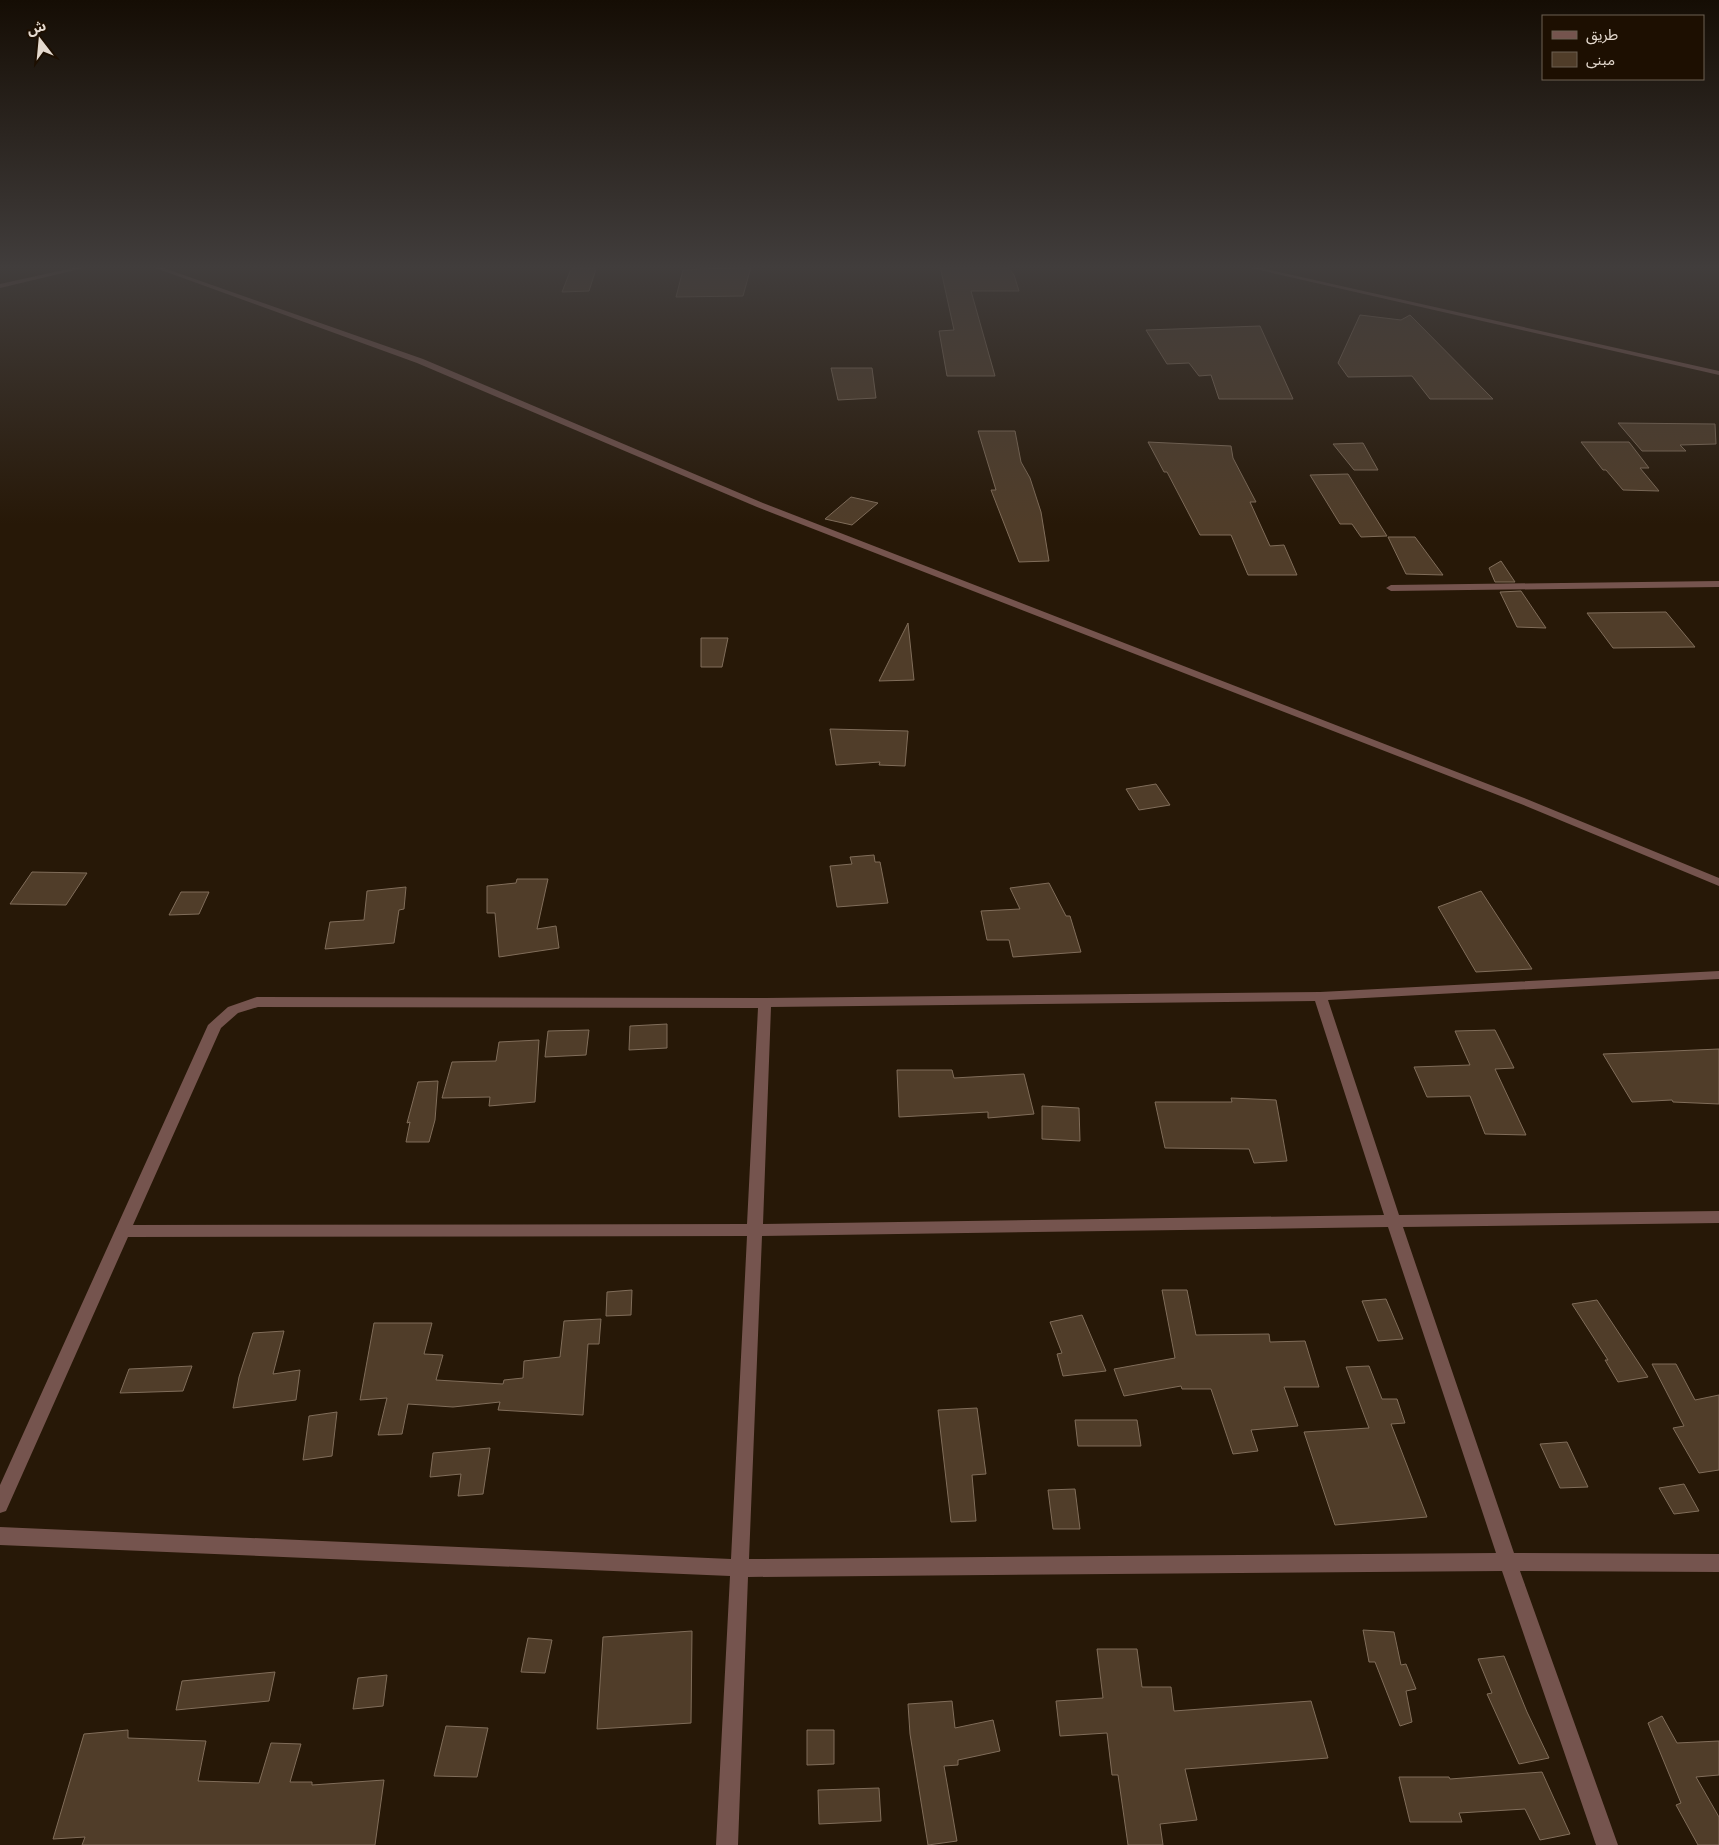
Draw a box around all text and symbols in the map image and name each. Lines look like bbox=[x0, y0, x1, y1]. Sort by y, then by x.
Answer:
north arrow bbox=[15, 15, 65, 65]
legend bbox=[1542, 15, 1704, 80]
text: ش bbox=[25, 17, 48, 38]
text: طريق bbox=[1586, 26, 1618, 45]
text: مبنى bbox=[1586, 51, 1615, 69]

